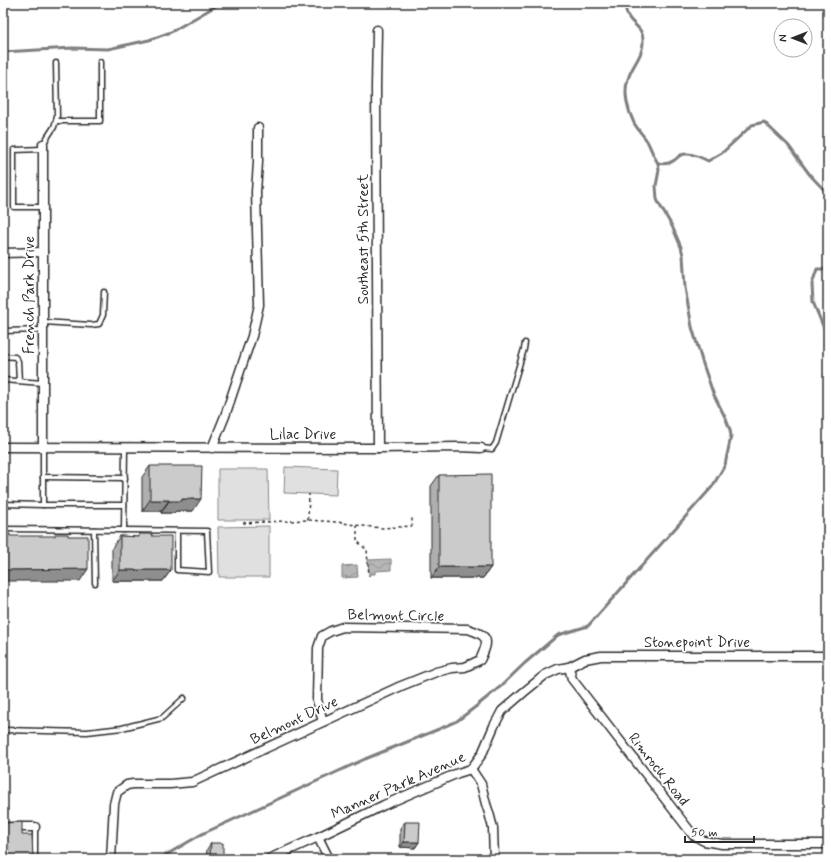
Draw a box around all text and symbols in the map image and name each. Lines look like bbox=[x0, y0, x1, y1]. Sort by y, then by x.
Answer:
north arrow bbox=[773, 18, 813, 58]
text: N bbox=[777, 34, 791, 42]
street label: Southeast 5th Street bbox=[354, 174, 374, 304]
street label: French Park Drive bbox=[20, 236, 40, 354]
street label: Lilac Drive bbox=[270, 425, 337, 445]
street label: Belmont Circle bbox=[348, 605, 445, 627]
street label: Stonepoint Drive bbox=[644, 633, 750, 653]
street label: Belmont Drive bbox=[247, 692, 342, 750]
street label: Rimrock Road bbox=[623, 729, 693, 811]
street label: Manner Park Avenue bbox=[328, 747, 469, 825]
scale bar bbox=[685, 818, 754, 844]
text: 50 m bbox=[691, 825, 718, 841]

